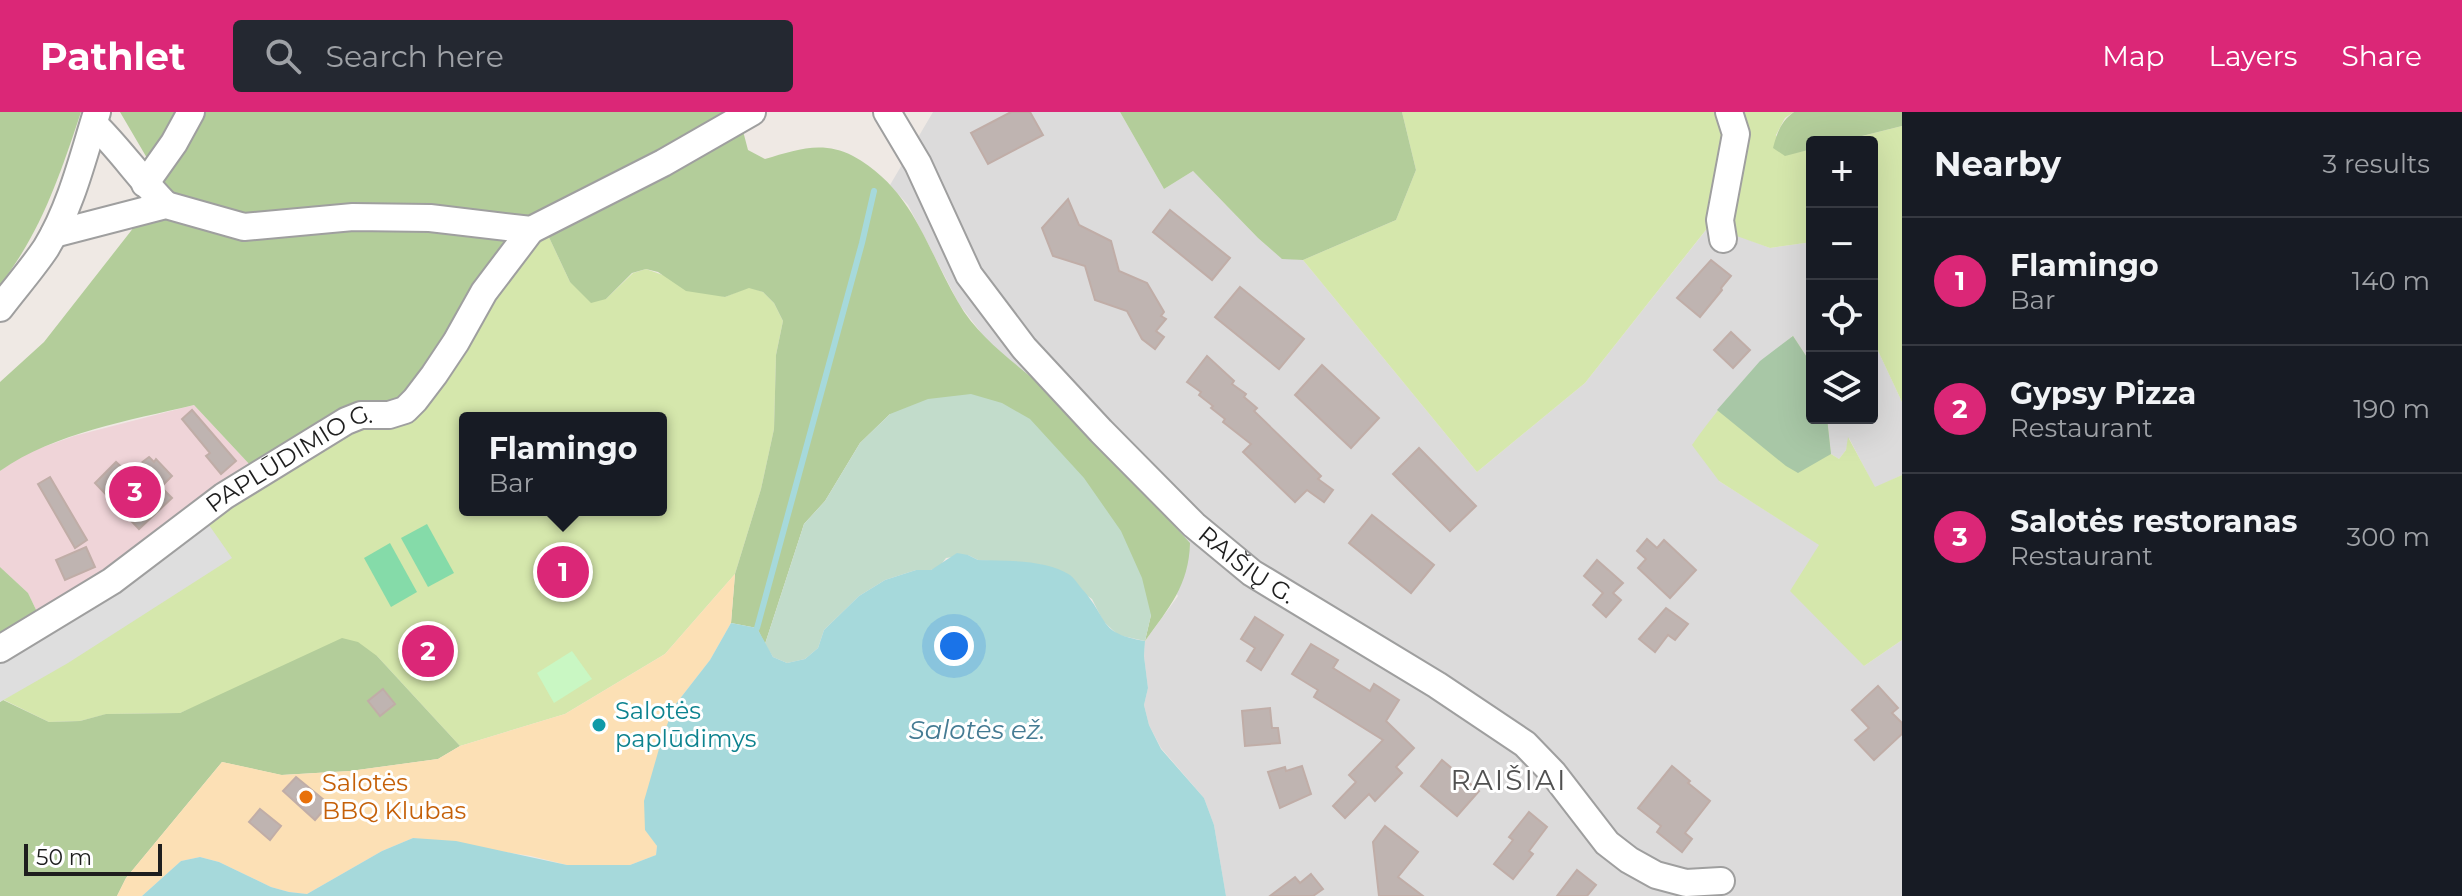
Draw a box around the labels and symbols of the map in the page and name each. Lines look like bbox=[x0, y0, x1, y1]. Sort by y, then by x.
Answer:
street label: PAPLŪDIMIO G. bbox=[200, 398, 373, 519]
pin: 3 bbox=[109, 462, 161, 522]
street label: RAIŠIŲ G. bbox=[1193, 520, 1301, 610]
pin: 1 bbox=[537, 542, 589, 602]
pin: 2 bbox=[402, 621, 454, 681]
your location bbox=[934, 626, 974, 666]
place label: Salotės paplūdimys bbox=[615, 696, 757, 753]
water label: Salotės ež. bbox=[909, 714, 1045, 746]
marker: Salotės paplūdimys bbox=[590, 716, 608, 734]
district label: RAIŠIAI bbox=[1451, 763, 1568, 797]
place label: Salotės BBQ Klubas bbox=[322, 768, 466, 825]
marker: Salotės BBQ Klubas bbox=[297, 788, 315, 806]
scale bar bbox=[24, 840, 162, 876]

